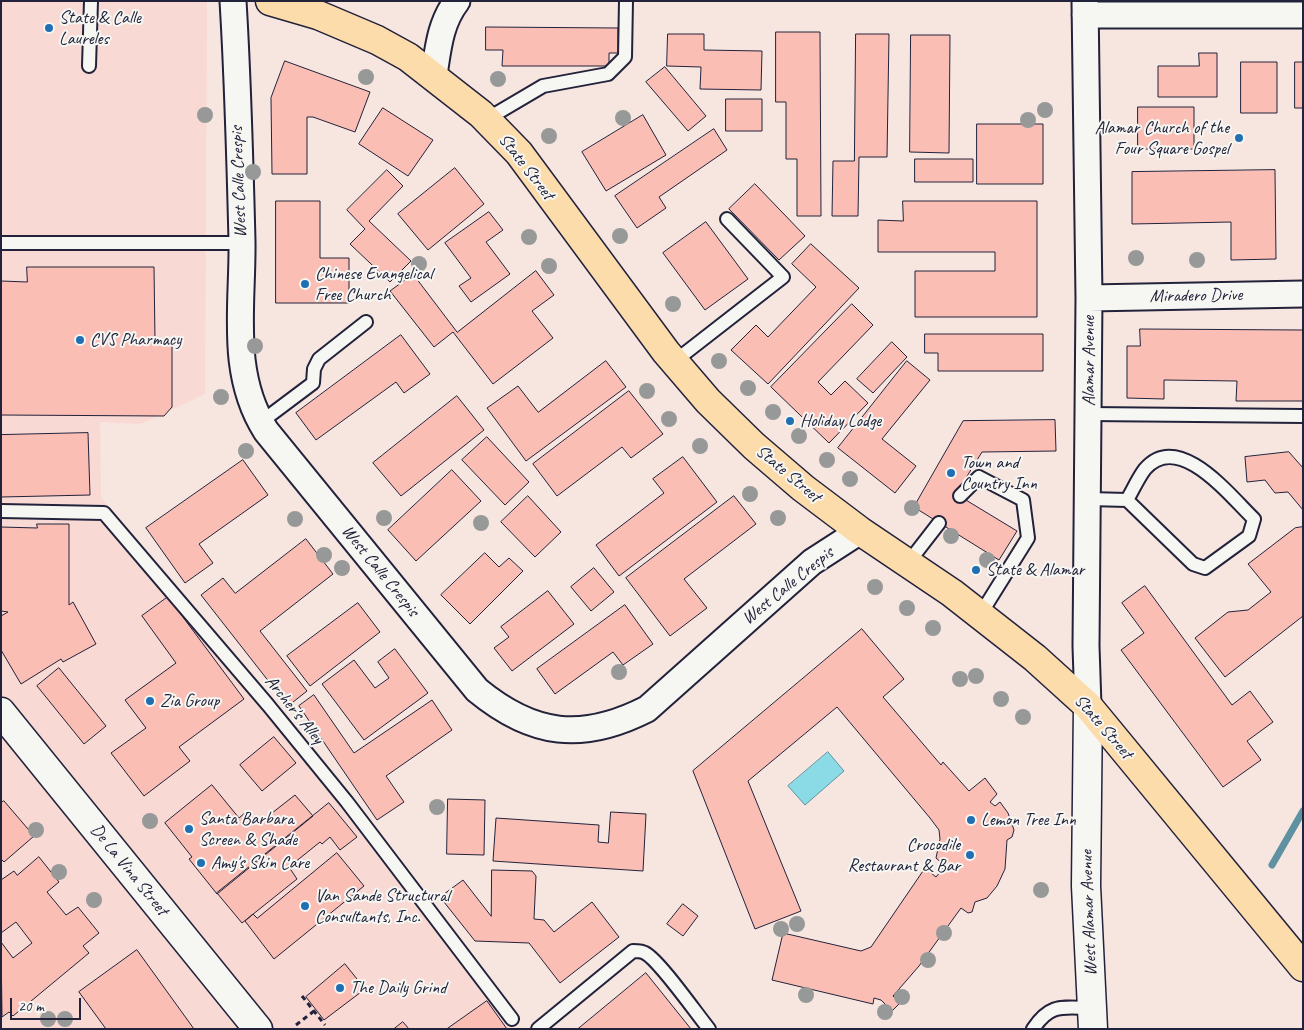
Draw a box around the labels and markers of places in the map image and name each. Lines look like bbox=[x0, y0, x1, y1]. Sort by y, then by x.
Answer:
place label: State & Calle Laureles bbox=[59, 7, 141, 50]
marker: State & Calle Laureles bbox=[43, 22, 55, 34]
place label: Alamar Church of the Four Square Gospel bbox=[1095, 117, 1229, 160]
marker: Alamar Church of the Four Square Gospel bbox=[1233, 132, 1245, 144]
place label: Chinese Evangelical Free Church bbox=[315, 263, 432, 306]
marker: Chinese Evangelical Free Church bbox=[299, 278, 311, 290]
place label: CVS Pharmacy bbox=[90, 329, 181, 351]
marker: CVS Pharmacy bbox=[74, 334, 86, 346]
place label: Holiday Lodge bbox=[800, 410, 881, 432]
marker: Holiday Lodge bbox=[784, 415, 796, 427]
place label: Town and Country Inn bbox=[961, 452, 1037, 494]
marker: Town and Country Inn bbox=[945, 467, 957, 479]
place label: State & Alamar bbox=[986, 559, 1084, 581]
marker: State & Alamar bbox=[970, 564, 982, 576]
place label: Zia Group bbox=[160, 690, 219, 712]
marker: Zia Group bbox=[144, 695, 156, 707]
place label: Santa Barbara Screen & Shade bbox=[199, 808, 297, 851]
place label: Lemon Tree Inn bbox=[981, 809, 1076, 831]
marker: Lemon Tree Inn bbox=[965, 814, 977, 826]
marker: Santa Barbara Screen & Shade bbox=[183, 823, 195, 835]
place label: Crocodile Restaurant & Bar bbox=[848, 834, 960, 876]
marker: Crocodile Restaurant & Bar bbox=[964, 849, 976, 861]
place label: Amy's Skin Care bbox=[211, 852, 309, 874]
marker: Amy's Skin Care bbox=[195, 857, 207, 869]
place label: Van Sande Structural Consultants, Inc. bbox=[315, 885, 449, 928]
marker: Van Sande Structural Consultants, Inc. bbox=[299, 900, 311, 912]
place label: The Daily Grind bbox=[350, 977, 446, 999]
marker: The Daily Grind bbox=[334, 982, 346, 994]

